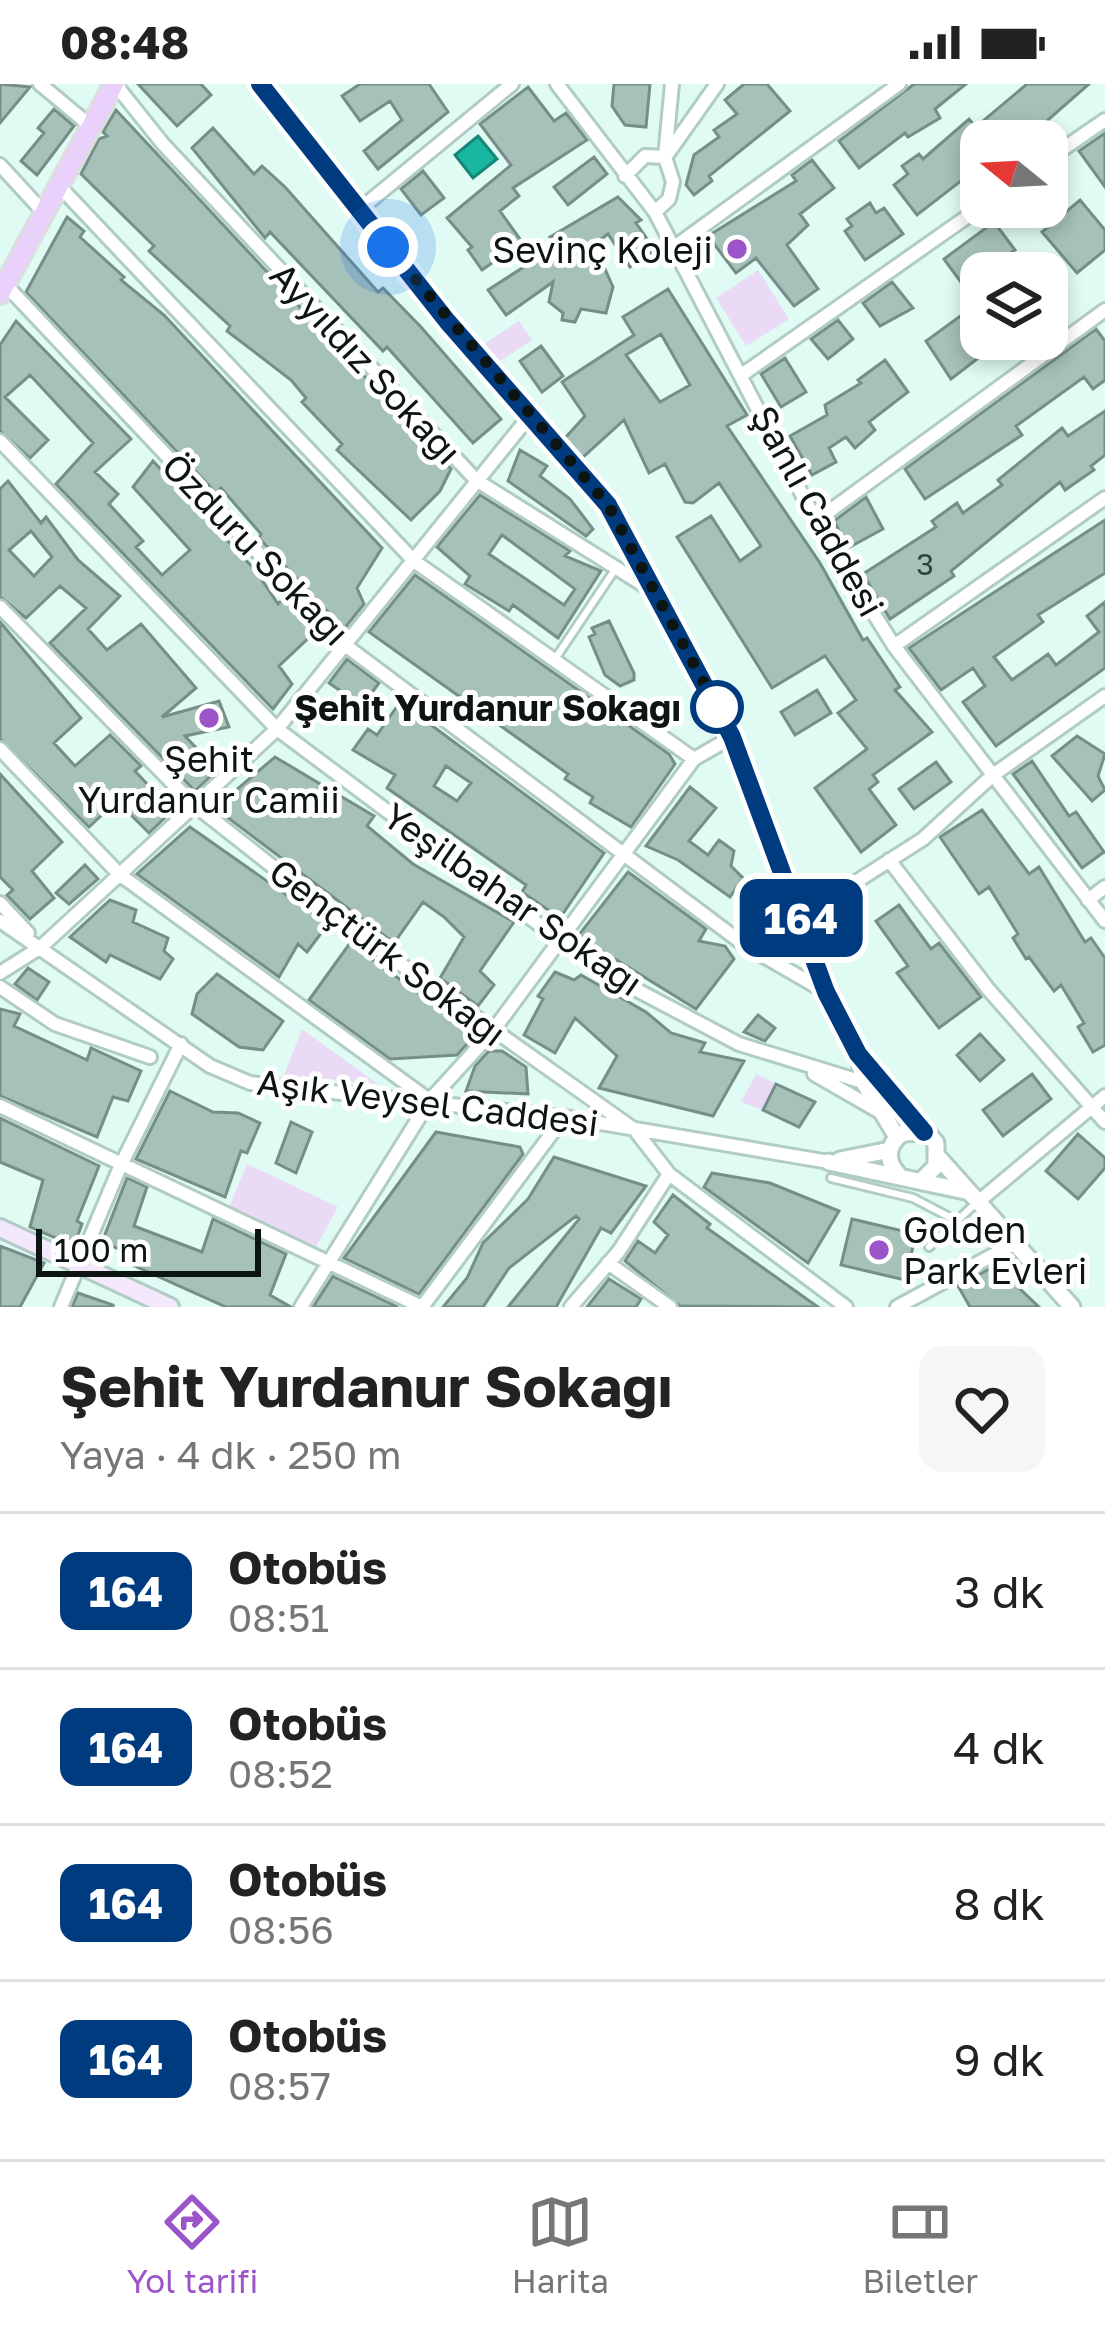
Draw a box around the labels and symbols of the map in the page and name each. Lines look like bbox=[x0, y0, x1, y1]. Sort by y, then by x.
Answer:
north arrow bbox=[960, 120, 1068, 228]
your location bbox=[358, 217, 418, 277]
place label: Sevinç Koleji bbox=[492, 228, 713, 271]
marker: Sevinç Koleji bbox=[724, 236, 750, 262]
street label: Ayyıldız Sokağı bbox=[262, 253, 470, 473]
street label: Şanlı Caddesi bbox=[742, 398, 894, 624]
street label: Özduru Sokağı bbox=[154, 444, 358, 654]
house number: 3 bbox=[916, 546, 934, 582]
marker: Şehit Yurdanur Sokağı bbox=[692, 682, 742, 732]
place label: Şehit Yurdanur Sokağı bbox=[294, 686, 681, 729]
marker: Şehit Yurdanur Camii bbox=[196, 705, 222, 731]
place label: Şehit Yurdanur Camii bbox=[78, 737, 340, 821]
street label: Yeşilbahar Sokağı bbox=[375, 794, 651, 1004]
street label: Gençtürk Sokağı bbox=[262, 849, 514, 1055]
line badge: 164 bbox=[732, 879, 870, 957]
street label: Aşık Veysel Caddesi bbox=[255, 1060, 601, 1144]
place label: Golden Park Evleri bbox=[903, 1208, 1087, 1292]
scale bar bbox=[36, 1223, 261, 1276]
marker: Golden Park Evleri bbox=[866, 1237, 892, 1263]

